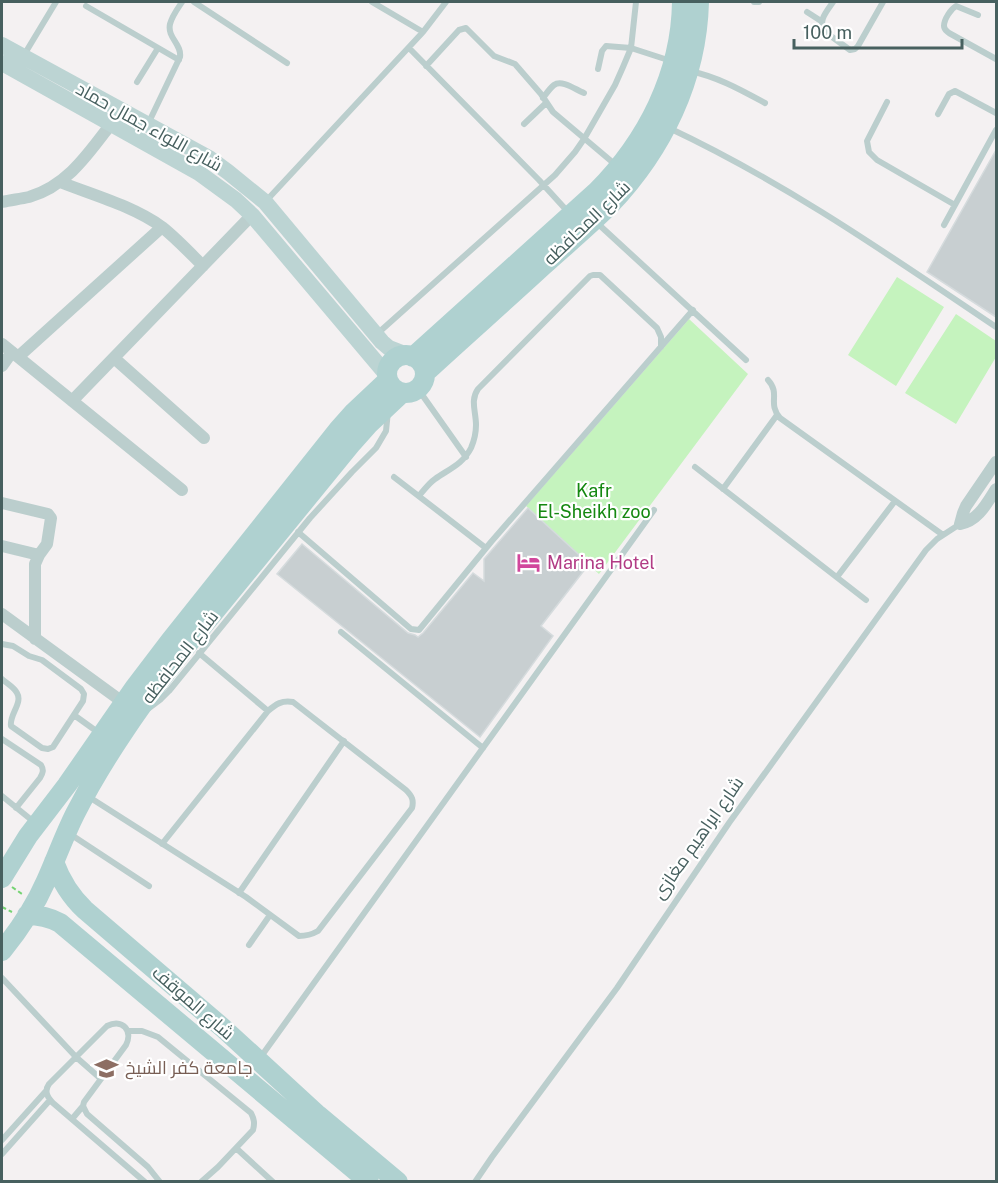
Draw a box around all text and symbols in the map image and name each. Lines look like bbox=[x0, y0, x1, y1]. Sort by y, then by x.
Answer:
scale bar bbox=[794, 12, 962, 50]
text: 100 m bbox=[803, 22, 852, 43]
street label: شارع اللواء جمال حماد bbox=[71, 78, 226, 177]
street label: شارع المحافظه bbox=[539, 176, 636, 271]
park label: Kafr El-Sheikh zoo bbox=[537, 480, 651, 522]
hotel icon: Marina Hotel bbox=[516, 550, 542, 576]
place label: Marina Hotel bbox=[547, 552, 655, 573]
street label: شارع المحافظه bbox=[137, 606, 224, 709]
street label: شارع ابراهيم مغازى bbox=[648, 773, 749, 904]
street label: شارع الموقف bbox=[147, 961, 239, 1045]
school or university icon: جامعة كفر الشيخ bbox=[94, 1055, 120, 1081]
place label: جامعة كفر الشيخ bbox=[125, 1057, 252, 1080]

